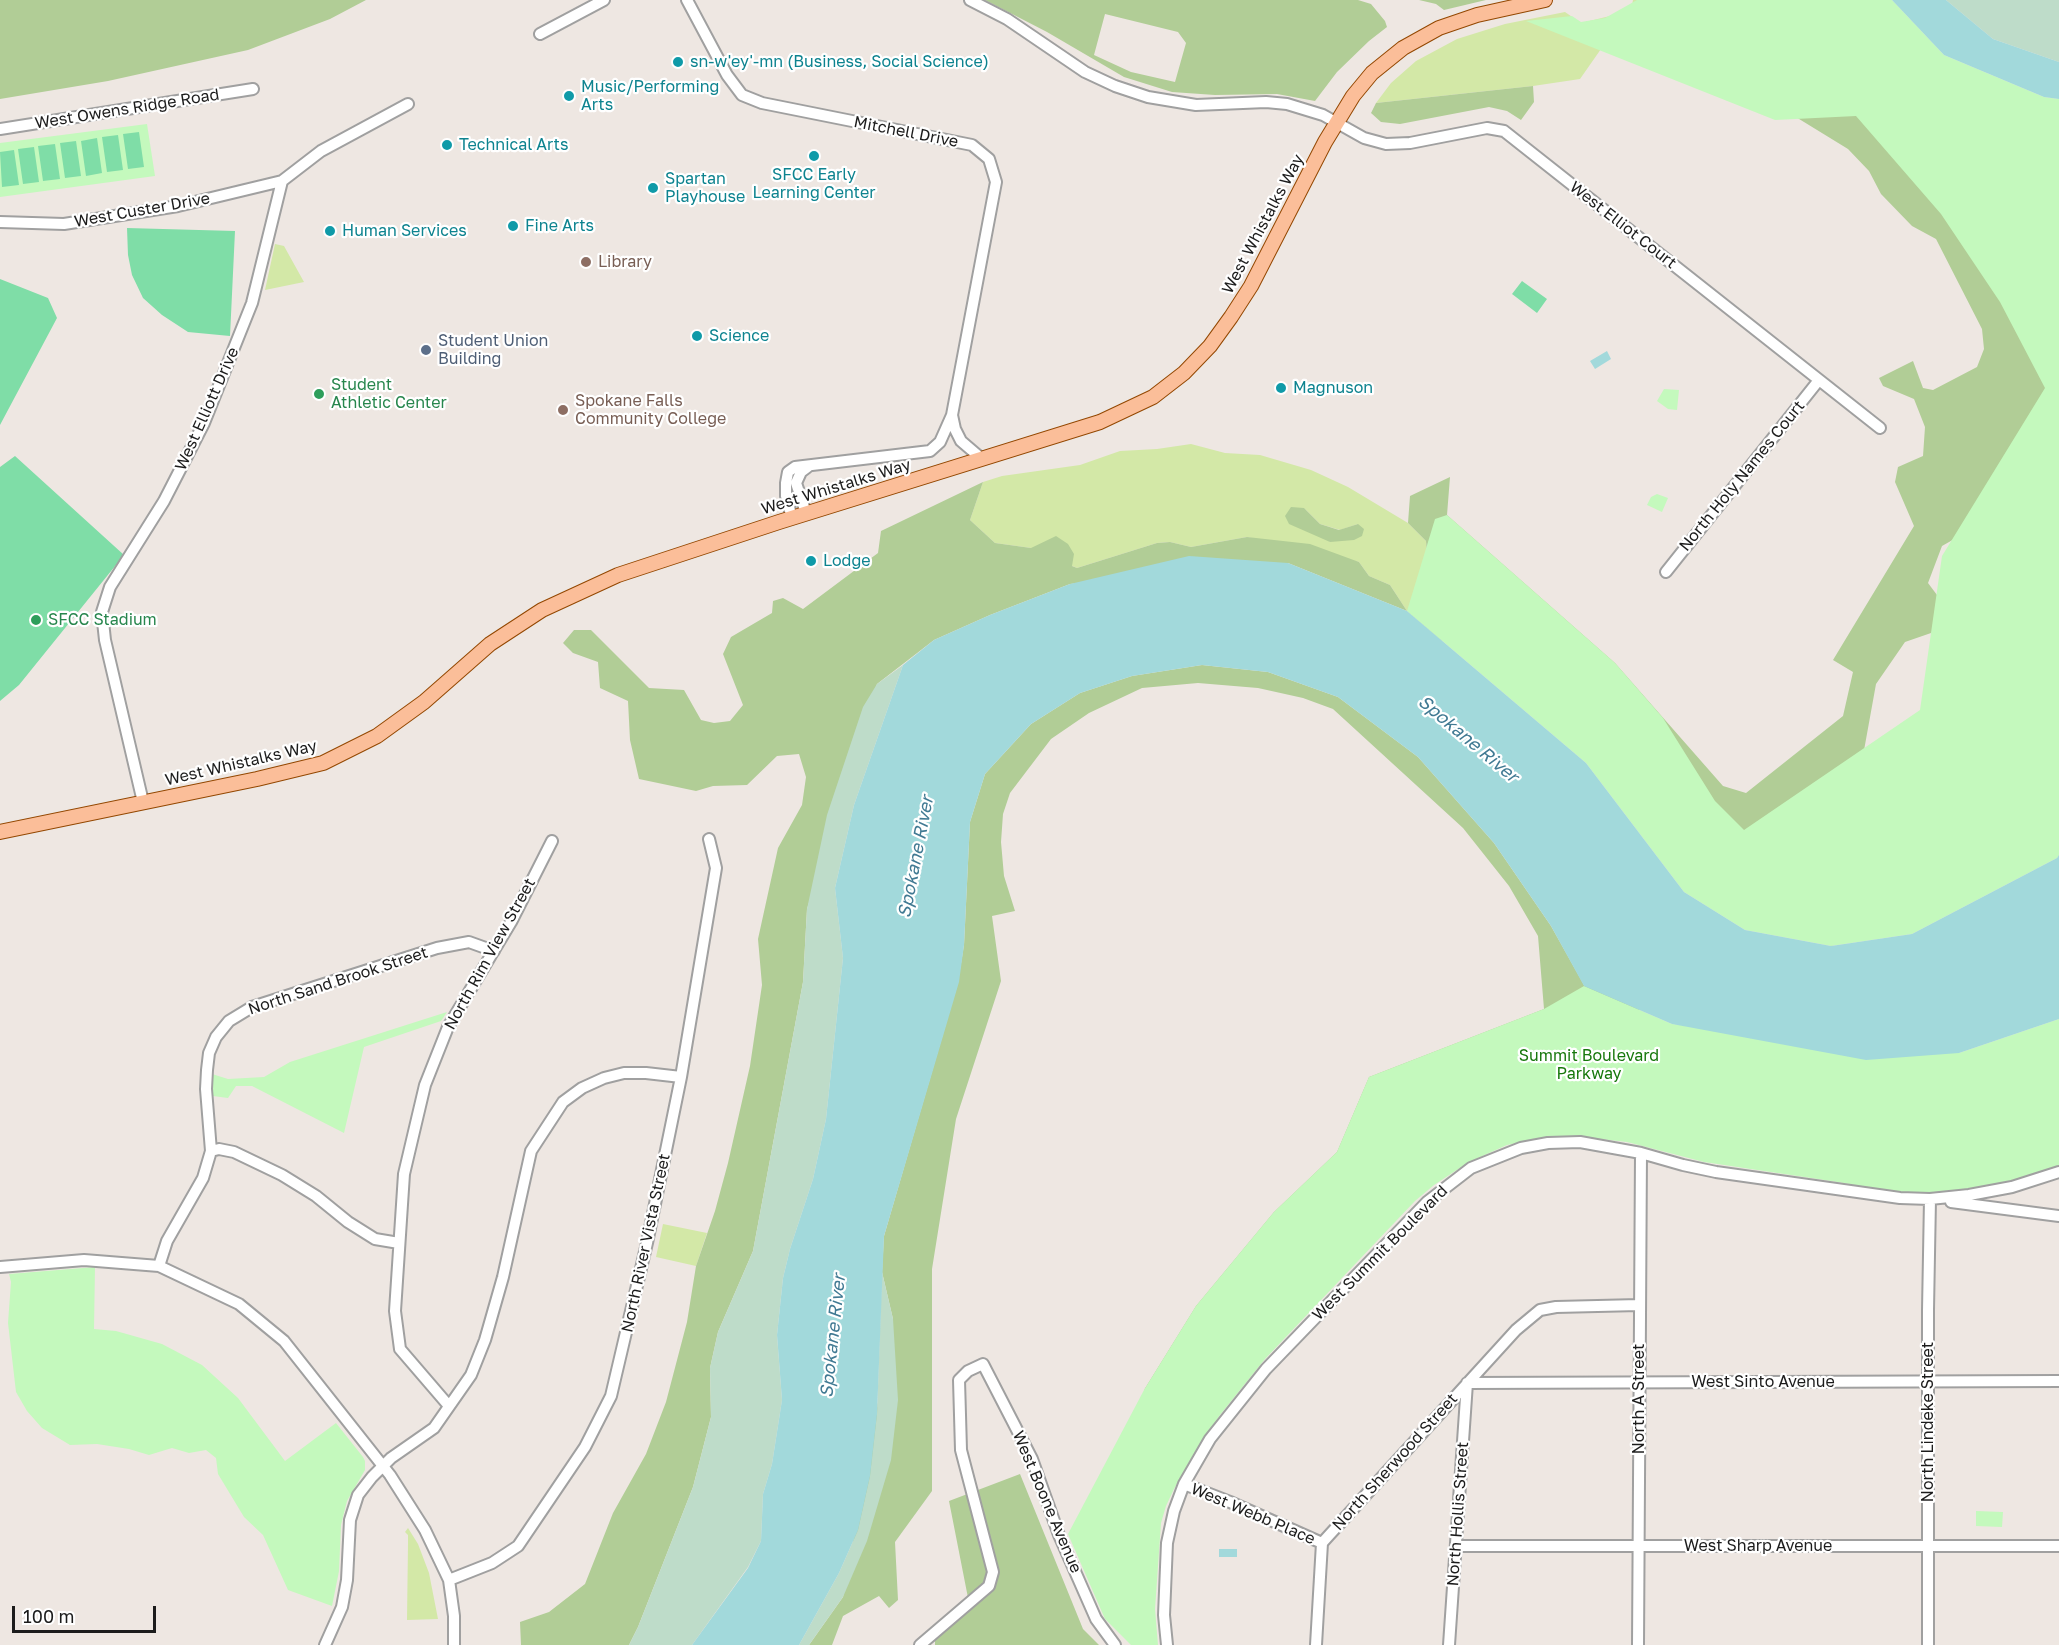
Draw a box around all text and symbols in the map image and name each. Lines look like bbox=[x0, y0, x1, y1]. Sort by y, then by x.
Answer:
place label: sn-w'ey'-mn (Business, Social Science) bbox=[690, 52, 989, 72]
marker: sn-w'ey'-mn (Business, Social Science) bbox=[671, 55, 685, 69]
place label: Music/Performing Arts bbox=[581, 77, 719, 115]
street label: West Owens Ridge Road bbox=[33, 85, 221, 133]
marker: Music/Performing Arts bbox=[562, 89, 576, 103]
street label: Mitchell Drive bbox=[852, 112, 960, 152]
place label: Technical Arts bbox=[459, 135, 568, 155]
marker: Technical Arts bbox=[440, 138, 454, 152]
marker: SFCC Early Learning Center bbox=[807, 149, 821, 163]
street label: West Whistalks Way bbox=[1218, 151, 1308, 297]
place label: SFCC Early Learning Center bbox=[752, 165, 876, 203]
place label: Spartan Playhouse bbox=[665, 169, 745, 207]
street label: West Elliot Court bbox=[1566, 177, 1680, 273]
marker: Spartan Playhouse bbox=[646, 181, 660, 195]
street label: West Custer Drive bbox=[73, 189, 211, 231]
place label: Fine Arts bbox=[525, 216, 594, 236]
marker: Fine Arts bbox=[506, 219, 520, 233]
place label: Human Services bbox=[342, 221, 467, 241]
marker: Human Services bbox=[323, 224, 337, 238]
place label: Library bbox=[598, 252, 652, 272]
marker: Library bbox=[579, 255, 593, 269]
place label: Science bbox=[709, 326, 769, 346]
marker: Science bbox=[690, 329, 704, 343]
place label: Student Union Building bbox=[438, 331, 548, 369]
marker: Student Union Building bbox=[419, 343, 433, 357]
street label: West Elliott Drive bbox=[171, 344, 243, 474]
place label: Student Athletic Center bbox=[331, 375, 447, 413]
place label: Magnuson bbox=[1293, 378, 1373, 398]
marker: Magnuson bbox=[1274, 381, 1288, 395]
marker: Student Athletic Center bbox=[312, 387, 326, 401]
place label: Spokane Falls Community College bbox=[575, 391, 726, 429]
street label: North Holy Names Court bbox=[1675, 397, 1809, 555]
marker: Spokane Falls Community College bbox=[556, 403, 570, 417]
street label: West Whistalks Way bbox=[759, 455, 913, 519]
place label: Lodge bbox=[823, 551, 871, 571]
marker: Lodge bbox=[804, 554, 818, 568]
place label: SFCC Stadium bbox=[48, 610, 157, 630]
marker: SFCC Stadium bbox=[29, 613, 43, 627]
water label: Spokane River bbox=[1414, 691, 1522, 787]
street label: West Whistalks Way bbox=[163, 736, 319, 790]
water label: Spokane River bbox=[894, 794, 938, 920]
street label: North Rim View Street bbox=[440, 875, 540, 1033]
street label: North Sand Brook Street bbox=[246, 943, 430, 1019]
park label: Summit Boulevard Parkway bbox=[1519, 1046, 1659, 1084]
street label: North River Vista Street bbox=[618, 1152, 674, 1334]
street label: West Summit Boulevard bbox=[1308, 1181, 1452, 1325]
water label: Spokane River bbox=[816, 1273, 850, 1399]
street label: North Lindeke Street bbox=[1918, 1342, 1938, 1502]
street label: North A Street bbox=[1629, 1344, 1649, 1454]
street label: West Sinto Avenue bbox=[1691, 1372, 1835, 1392]
street label: North Sherwood Street bbox=[1328, 1390, 1462, 1534]
street label: West Boone Avenue bbox=[1008, 1428, 1086, 1576]
street label: North Hollis Street bbox=[1443, 1441, 1473, 1587]
street label: West Webb Place bbox=[1188, 1479, 1318, 1549]
street label: West Sharp Avenue bbox=[1684, 1536, 1832, 1556]
scale bar bbox=[15, 1594, 159, 1632]
text: 100 m bbox=[23, 1605, 74, 1627]

